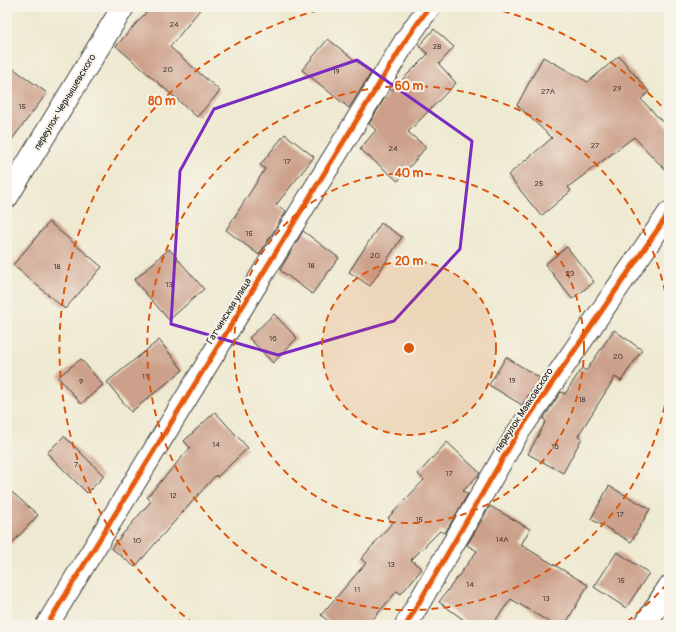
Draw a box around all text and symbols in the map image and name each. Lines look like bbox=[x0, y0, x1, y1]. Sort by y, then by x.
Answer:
house number: 24 bbox=[169, 20, 179, 29]
house number: 28 bbox=[433, 42, 441, 51]
street label: переулок Чернышевского bbox=[31, 51, 99, 152]
house number: 20 bbox=[163, 65, 174, 74]
house number: 19 bbox=[332, 67, 340, 76]
text: 60 m bbox=[395, 79, 424, 94]
house number: 29 bbox=[613, 84, 621, 93]
house number: 27А bbox=[541, 87, 555, 96]
text: 80 m bbox=[148, 94, 176, 109]
house number: 15 bbox=[18, 102, 26, 111]
house number: 27 bbox=[591, 141, 600, 150]
house number: 24 bbox=[388, 144, 398, 153]
house number: 17 bbox=[283, 157, 291, 166]
text: 40 m bbox=[394, 166, 424, 181]
house number: 25 bbox=[535, 179, 543, 188]
house number: 15 bbox=[245, 229, 253, 238]
house number: 20 bbox=[370, 251, 381, 260]
text: 20 m bbox=[395, 254, 423, 269]
house number: 18 bbox=[307, 261, 315, 270]
house number: 18 bbox=[53, 262, 61, 271]
house number: 23 bbox=[566, 269, 575, 278]
street label: Гатчинская улица bbox=[204, 275, 254, 346]
house number: 13 bbox=[165, 280, 173, 289]
house number: 16 bbox=[269, 334, 277, 343]
centre of rings bbox=[402, 341, 416, 355]
house number: 20 bbox=[613, 352, 624, 361]
street label: переулок Маяковского bbox=[492, 365, 556, 454]
house number: 11 bbox=[142, 372, 148, 381]
house number: 19 bbox=[508, 376, 516, 385]
house number: 9 bbox=[79, 377, 83, 386]
house number: 18 bbox=[578, 395, 586, 404]
house number: 14 bbox=[212, 440, 220, 449]
house number: 16 bbox=[551, 442, 559, 451]
house number: 7 bbox=[74, 460, 79, 469]
house number: 17 bbox=[445, 469, 453, 478]
house number: 12 bbox=[169, 491, 177, 500]
house number: 17 bbox=[616, 510, 624, 519]
house number: 15 bbox=[415, 515, 423, 524]
house number: 14А bbox=[496, 535, 508, 544]
house number: 10 bbox=[133, 536, 142, 545]
house number: 13 bbox=[387, 560, 395, 569]
house number: 15 bbox=[617, 576, 625, 585]
house number: 14 bbox=[466, 580, 474, 589]
house number: 11 bbox=[354, 585, 360, 594]
house number: 13 bbox=[542, 594, 550, 603]

